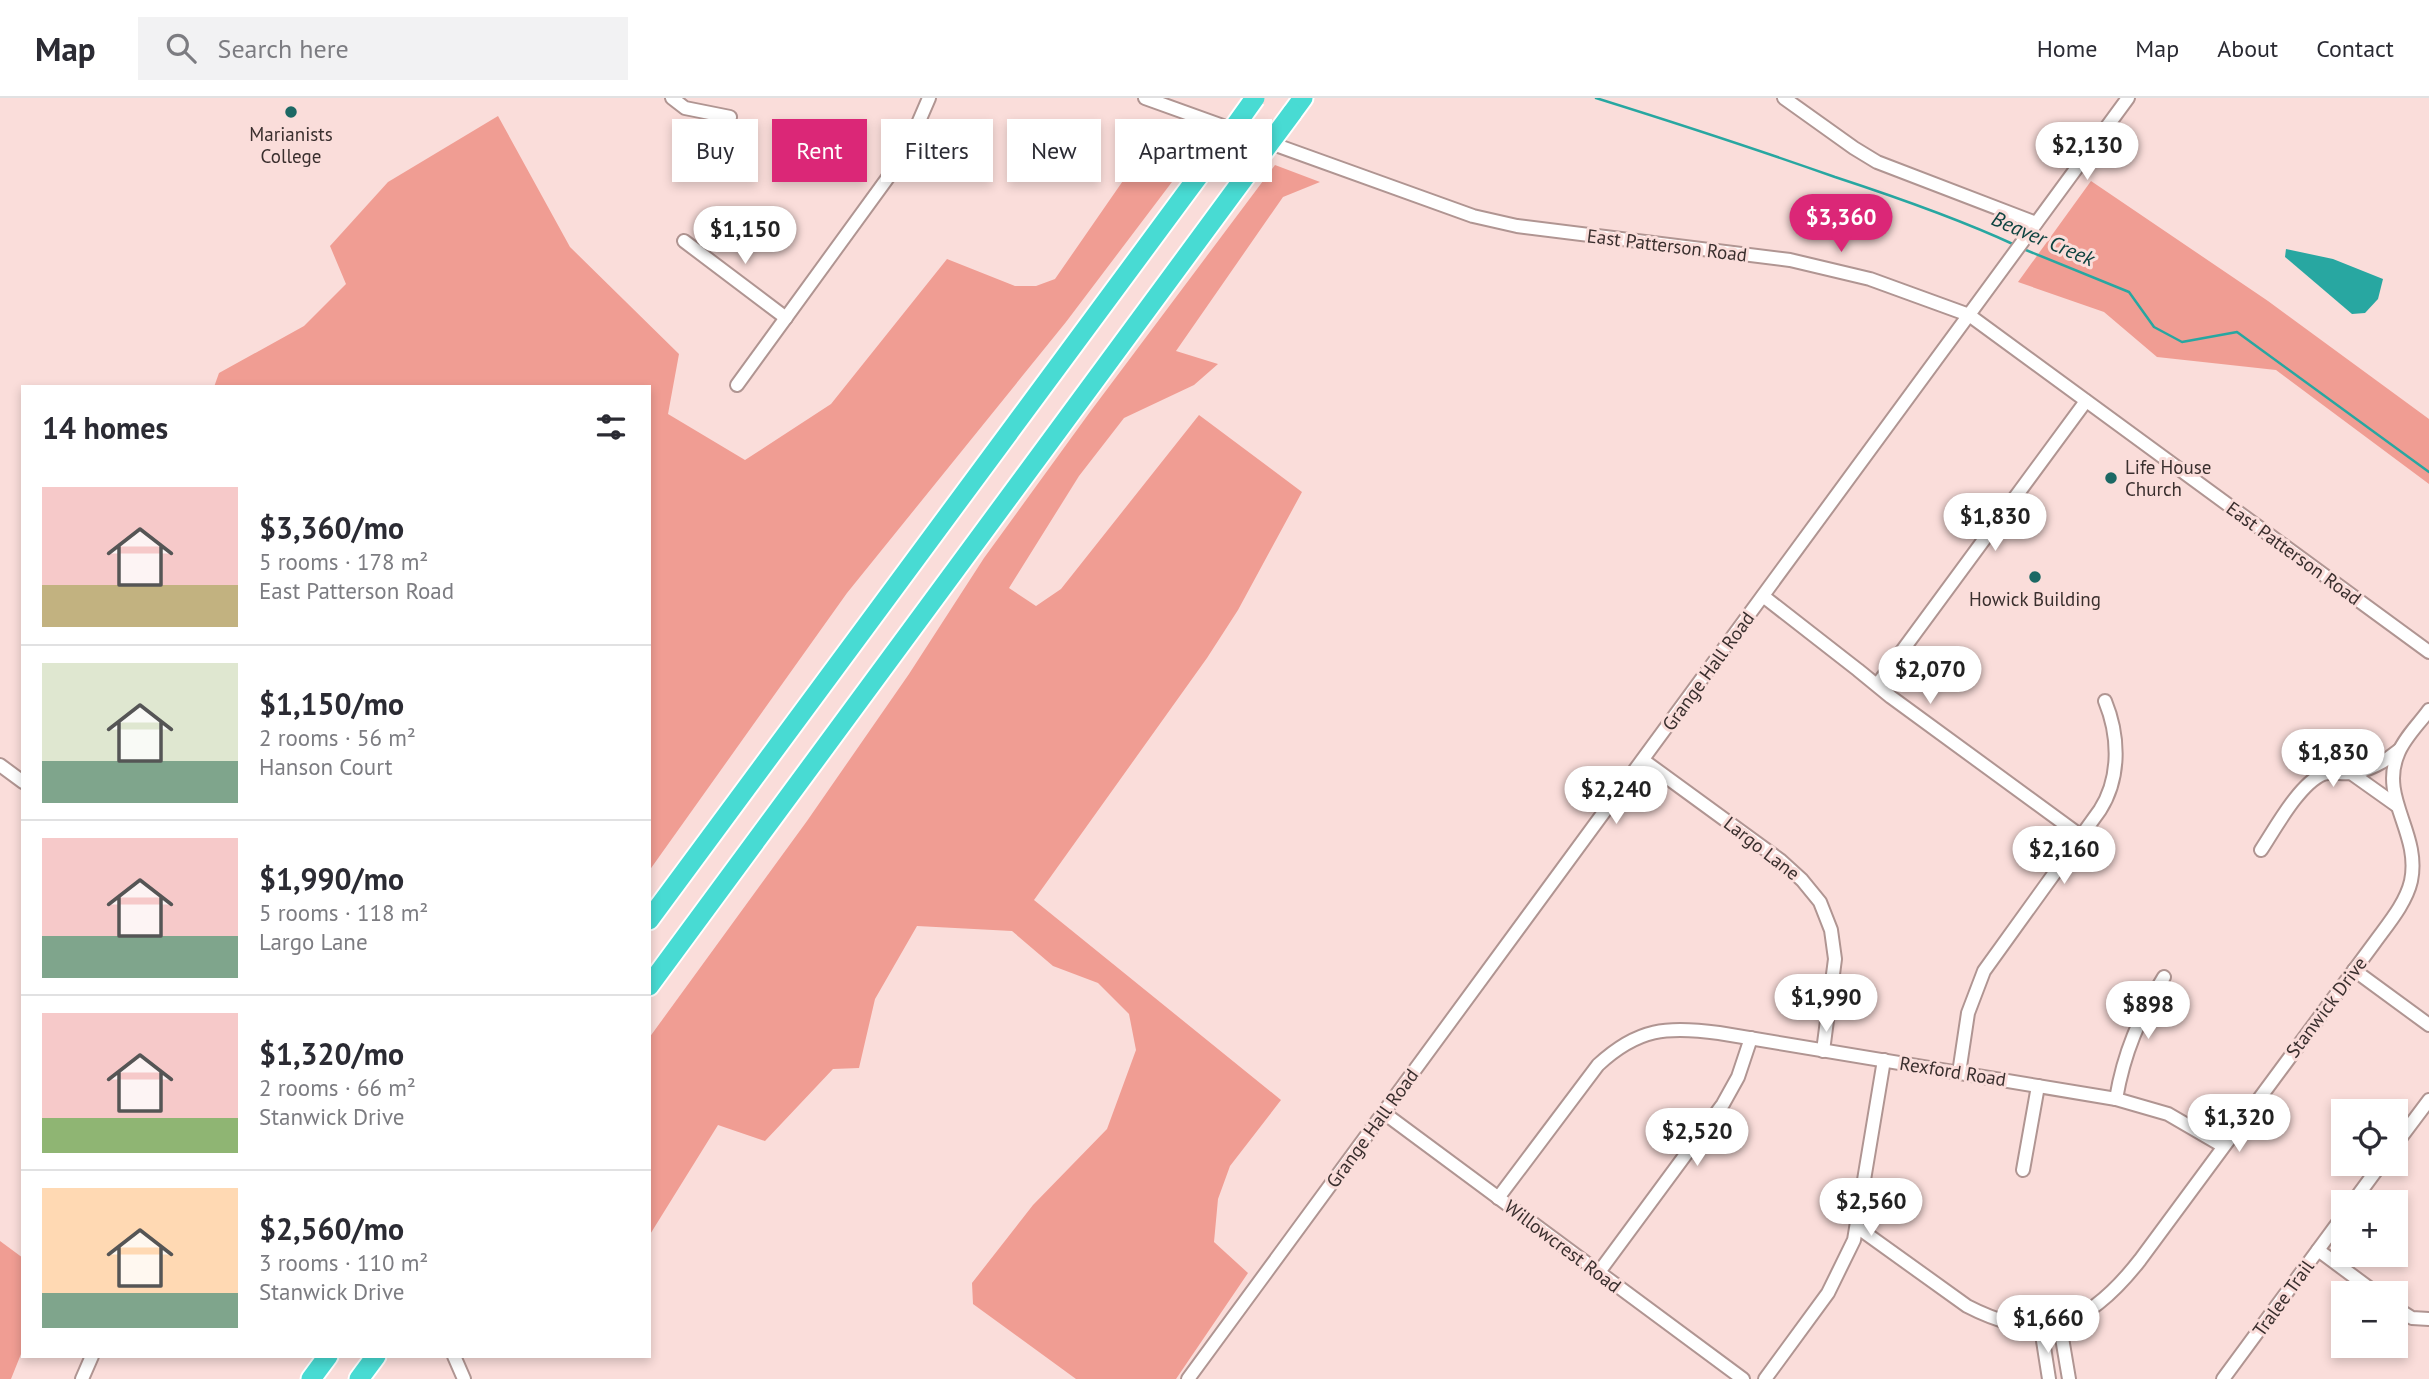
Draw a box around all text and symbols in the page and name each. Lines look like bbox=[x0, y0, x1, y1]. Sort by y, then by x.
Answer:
search box bbox=[138, 17, 628, 80]
text: Map bbox=[35, 27, 96, 70]
icon: search bbox=[162, 29, 200, 67]
text: Search here bbox=[218, 32, 349, 65]
text: Home bbox=[2037, 33, 2097, 64]
text: Map bbox=[2135, 33, 2179, 64]
text: About bbox=[2217, 33, 2278, 64]
text: Contact bbox=[2316, 33, 2394, 64]
marker: Marianists College bbox=[283, 104, 299, 120]
chip: Buy bbox=[672, 119, 758, 182]
chip: Rent bbox=[772, 119, 867, 182]
chip: Filters bbox=[881, 119, 993, 182]
chip: New bbox=[1007, 119, 1101, 182]
chip: Apartment bbox=[1115, 119, 1272, 182]
place label: Marianists College bbox=[249, 122, 333, 168]
pin: $2,130 bbox=[2030, 122, 2144, 182]
text: $2,130 bbox=[2051, 130, 2123, 159]
pin: $3,360 bbox=[1784, 194, 1898, 254]
text: $3,360 bbox=[1805, 202, 1877, 231]
water label: Beaver Creek bbox=[1988, 205, 2100, 273]
pin: $1,150 bbox=[688, 206, 802, 266]
text: $1,150 bbox=[709, 214, 781, 243]
street label: East Patterson Road bbox=[1586, 223, 1748, 267]
text: 14 homes bbox=[42, 408, 168, 447]
icon: filters bbox=[592, 408, 630, 446]
place label: Life House Church bbox=[2125, 455, 2211, 501]
marker: Life House Church bbox=[2103, 470, 2119, 486]
pin: $1,830 bbox=[1938, 494, 2052, 553]
street label: East Patterson Road bbox=[2222, 496, 2366, 610]
text: $1,830 bbox=[1959, 501, 2031, 530]
text: $3,360/mo bbox=[259, 508, 404, 547]
icon: home bbox=[98, 515, 182, 599]
text: 5 rooms · 178 m² bbox=[259, 547, 428, 576]
marker: Howick Building bbox=[2027, 569, 2043, 585]
text: East Patterson Road bbox=[259, 576, 454, 605]
place label: Howick Building bbox=[1969, 587, 2101, 611]
street label: Grange Hall Road bbox=[1657, 607, 1759, 735]
pin: $2,070 bbox=[1873, 646, 1987, 706]
text: $2,070 bbox=[1894, 654, 1966, 683]
text: $1,150/mo bbox=[259, 684, 404, 723]
icon: home bbox=[98, 691, 182, 775]
text: 2 rooms · 56 m² bbox=[259, 723, 416, 752]
pin: $1,830 bbox=[2276, 730, 2390, 789]
text: $1,830 bbox=[2297, 737, 2369, 766]
text: Hanson Court bbox=[259, 752, 393, 781]
pin: $2,240 bbox=[1559, 766, 1673, 826]
text: $2,240 bbox=[1580, 774, 1652, 803]
street label: Largo Lane bbox=[1719, 811, 1805, 885]
pin: $2,160 bbox=[2007, 826, 2121, 886]
text: $2,160 bbox=[2028, 834, 2100, 863]
text: $1,990/mo bbox=[259, 859, 404, 898]
icon: home bbox=[98, 866, 182, 950]
text: 5 rooms · 118 m² bbox=[259, 898, 428, 927]
text: Largo Lane bbox=[259, 927, 368, 956]
street label: Stanwick Drive bbox=[2280, 952, 2372, 1062]
pin: $1,990 bbox=[1769, 974, 1883, 1034]
text: $1,990 bbox=[1790, 982, 1862, 1011]
pin: $898 bbox=[2107, 982, 2189, 1041]
text: $898 bbox=[2122, 989, 2174, 1018]
text: $1,320/mo bbox=[259, 1034, 404, 1073]
icon: home bbox=[98, 1041, 182, 1125]
street label: Rexford Road bbox=[1898, 1051, 2008, 1091]
street label: Grange Hall Road bbox=[1321, 1064, 1423, 1192]
text: 2 rooms · 66 m² bbox=[259, 1073, 416, 1102]
pin: $1,320 bbox=[2182, 1094, 2296, 1154]
map controls bbox=[2331, 1099, 2408, 1358]
button: locate bbox=[2331, 1099, 2408, 1176]
text: Stanwick Drive bbox=[259, 1102, 404, 1131]
text: $1,320 bbox=[2203, 1102, 2275, 1131]
pin: $2,520 bbox=[1640, 1108, 1754, 1168]
text: $2,520 bbox=[1661, 1116, 1733, 1145]
pin: $2,560 bbox=[1814, 1178, 1928, 1238]
text: $2,560 bbox=[1835, 1186, 1907, 1215]
button: + bbox=[2331, 1190, 2408, 1267]
street label: Willowcrest Road bbox=[1500, 1194, 1626, 1298]
text: $2,560/mo bbox=[259, 1209, 404, 1248]
icon: home bbox=[98, 1216, 182, 1300]
text: 3 rooms · 110 m² bbox=[259, 1248, 428, 1277]
street label: Tralee Trail bbox=[2247, 1255, 2319, 1341]
text: Stanwick Drive bbox=[259, 1277, 404, 1306]
button: − bbox=[2331, 1281, 2408, 1358]
pin: $1,660 bbox=[1991, 1296, 2105, 1355]
text: $1,660 bbox=[2012, 1303, 2084, 1332]

